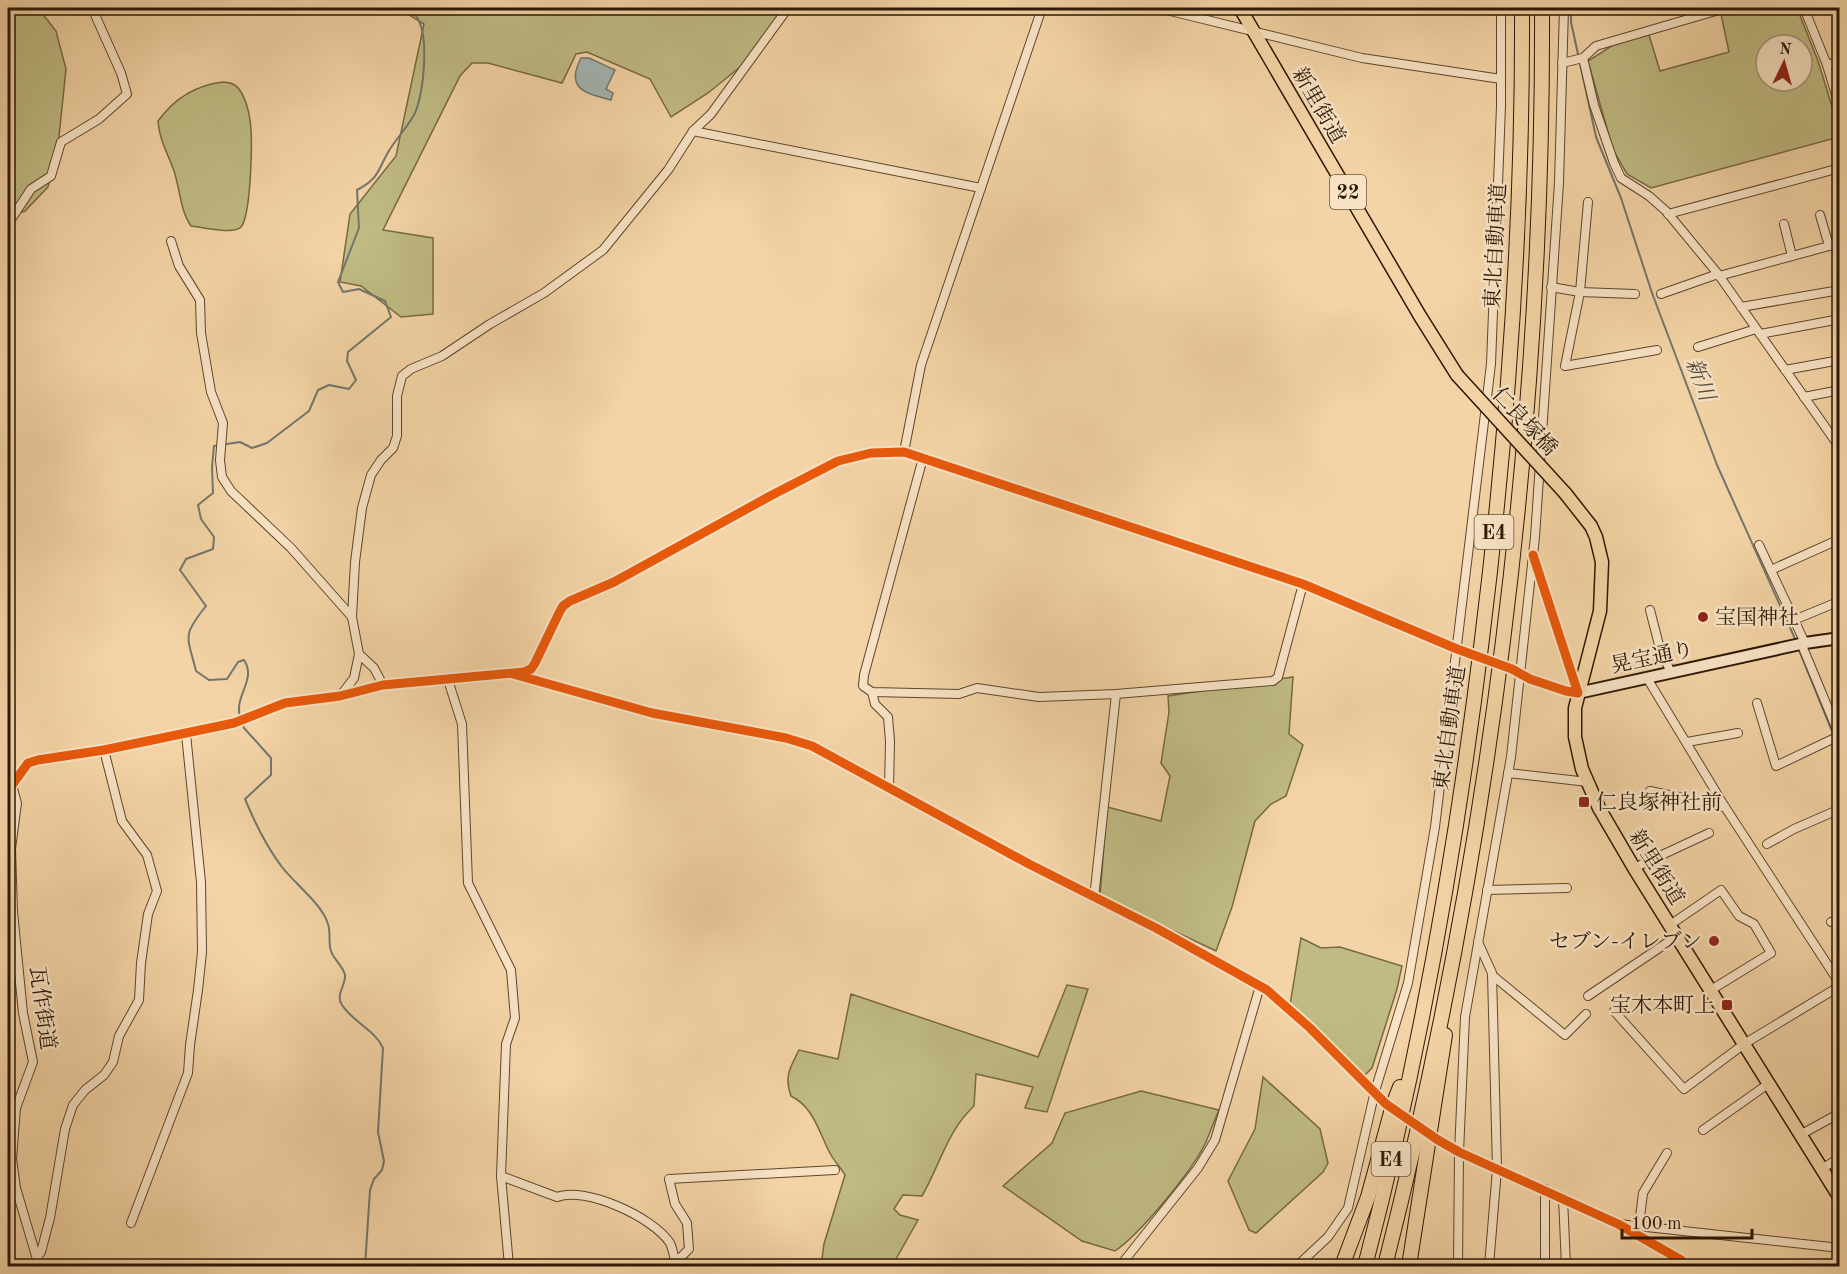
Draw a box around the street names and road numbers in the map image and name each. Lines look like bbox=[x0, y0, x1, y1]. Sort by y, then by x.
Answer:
street label: 新里街道 bbox=[1288, 63, 1350, 147]
road number: 22 bbox=[1330, 175, 1366, 209]
street label: 東北自動車道 bbox=[1481, 183, 1510, 310]
street label: 仁良塚橋 bbox=[1488, 383, 1562, 460]
road number: E4 bbox=[1474, 515, 1514, 549]
street label: 晃宝通り bbox=[1609, 638, 1696, 677]
street label: 東北自動車道 bbox=[1429, 664, 1470, 792]
street label: 新里街道 bbox=[1625, 826, 1689, 909]
street label: 瓦作街道 bbox=[25, 965, 60, 1051]
road number: E4 bbox=[1372, 1142, 1410, 1176]

